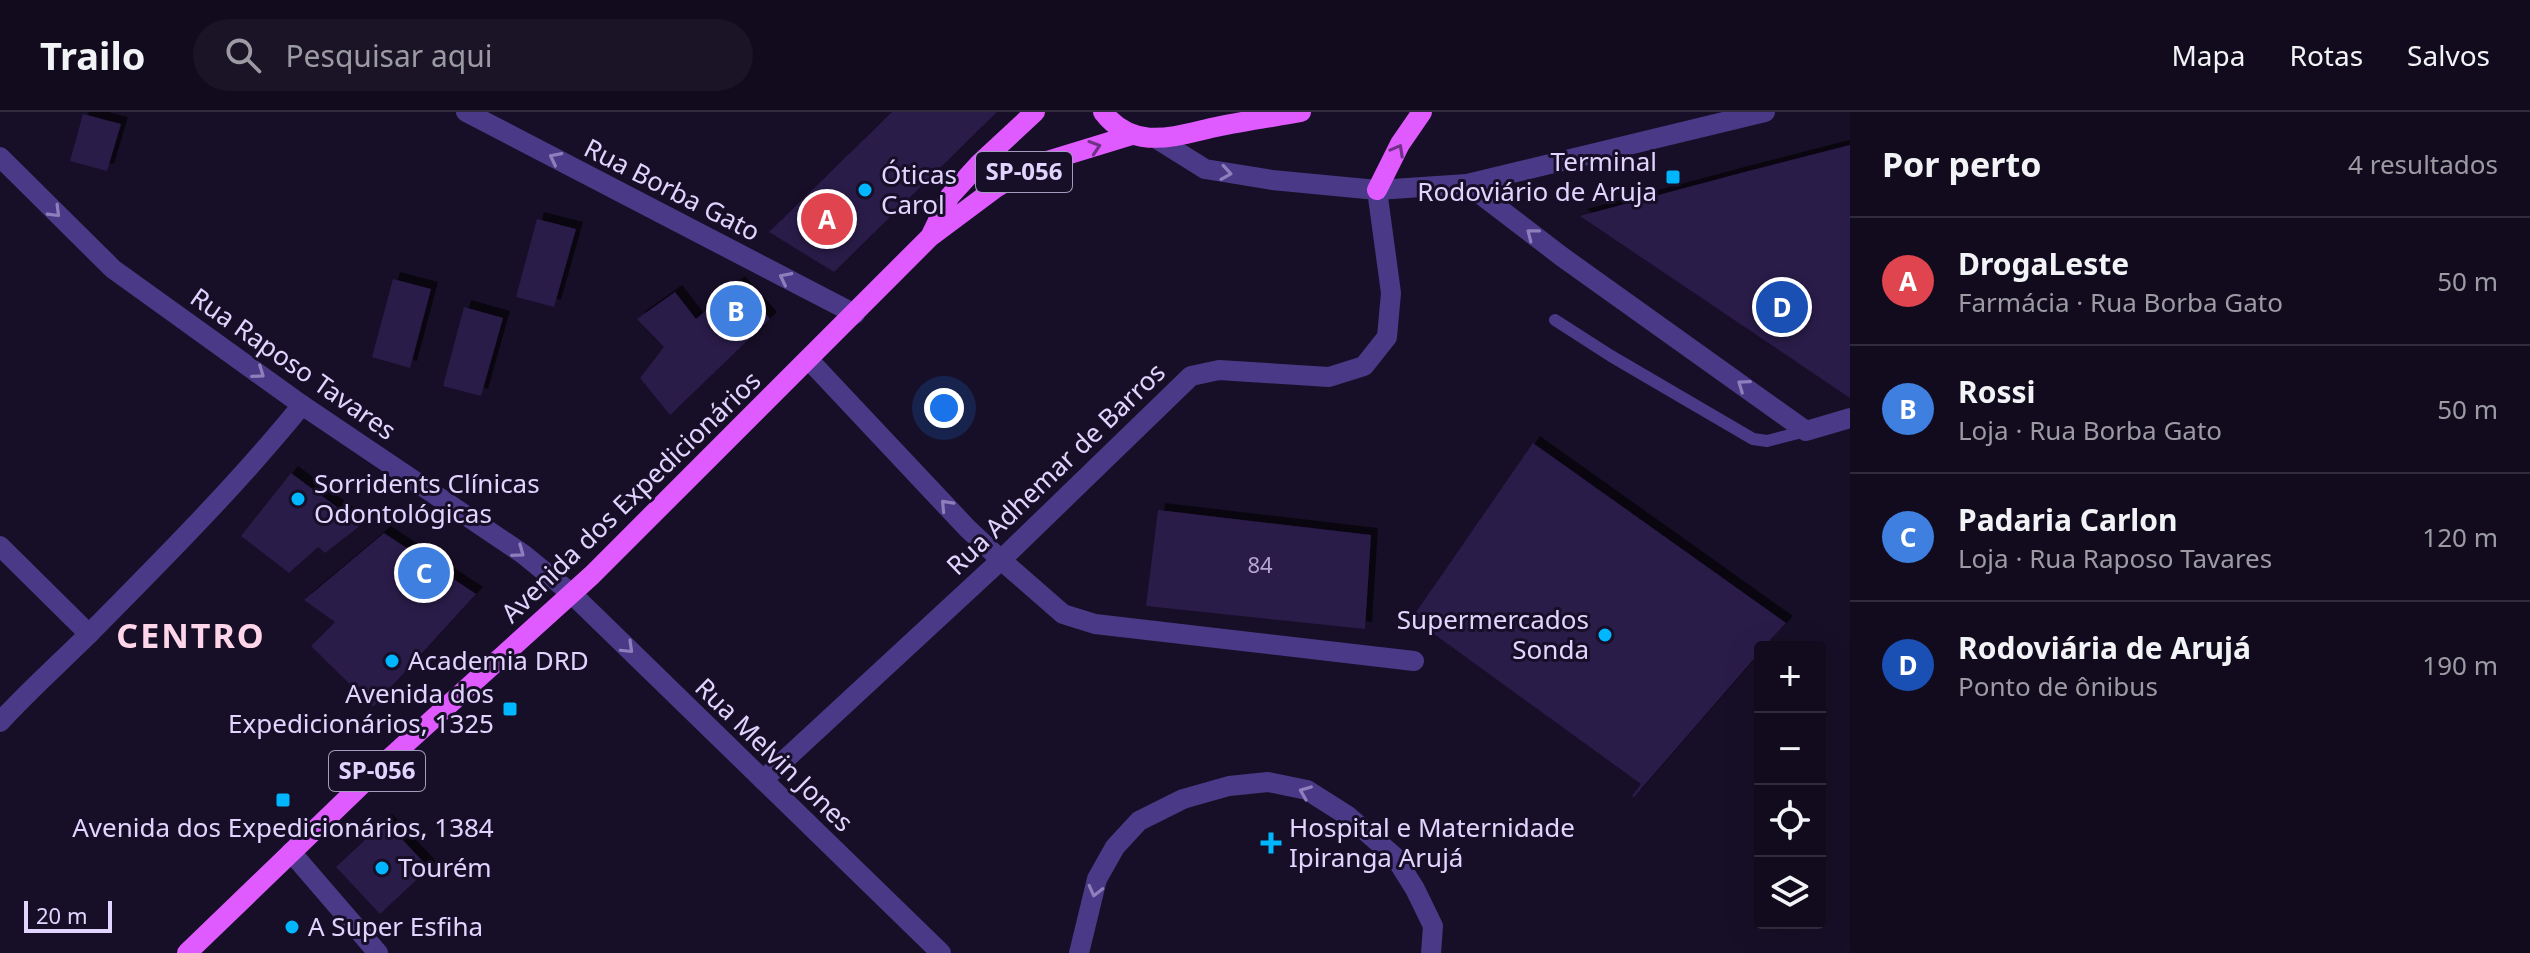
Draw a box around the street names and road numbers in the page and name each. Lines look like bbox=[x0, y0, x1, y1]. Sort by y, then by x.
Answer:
street label: Rua Borba Gato bbox=[578, 129, 767, 249]
road number: SP-056 bbox=[976, 152, 1072, 192]
street label: Rua Raposo Tavares bbox=[184, 279, 403, 448]
street label: Rua Adhemar de Barros bbox=[938, 354, 1173, 582]
street label: Avenida dos Expedicionários bbox=[493, 362, 768, 630]
street label: Rua Melvin Jones bbox=[688, 669, 862, 839]
road number: SP-056 bbox=[329, 751, 425, 791]

